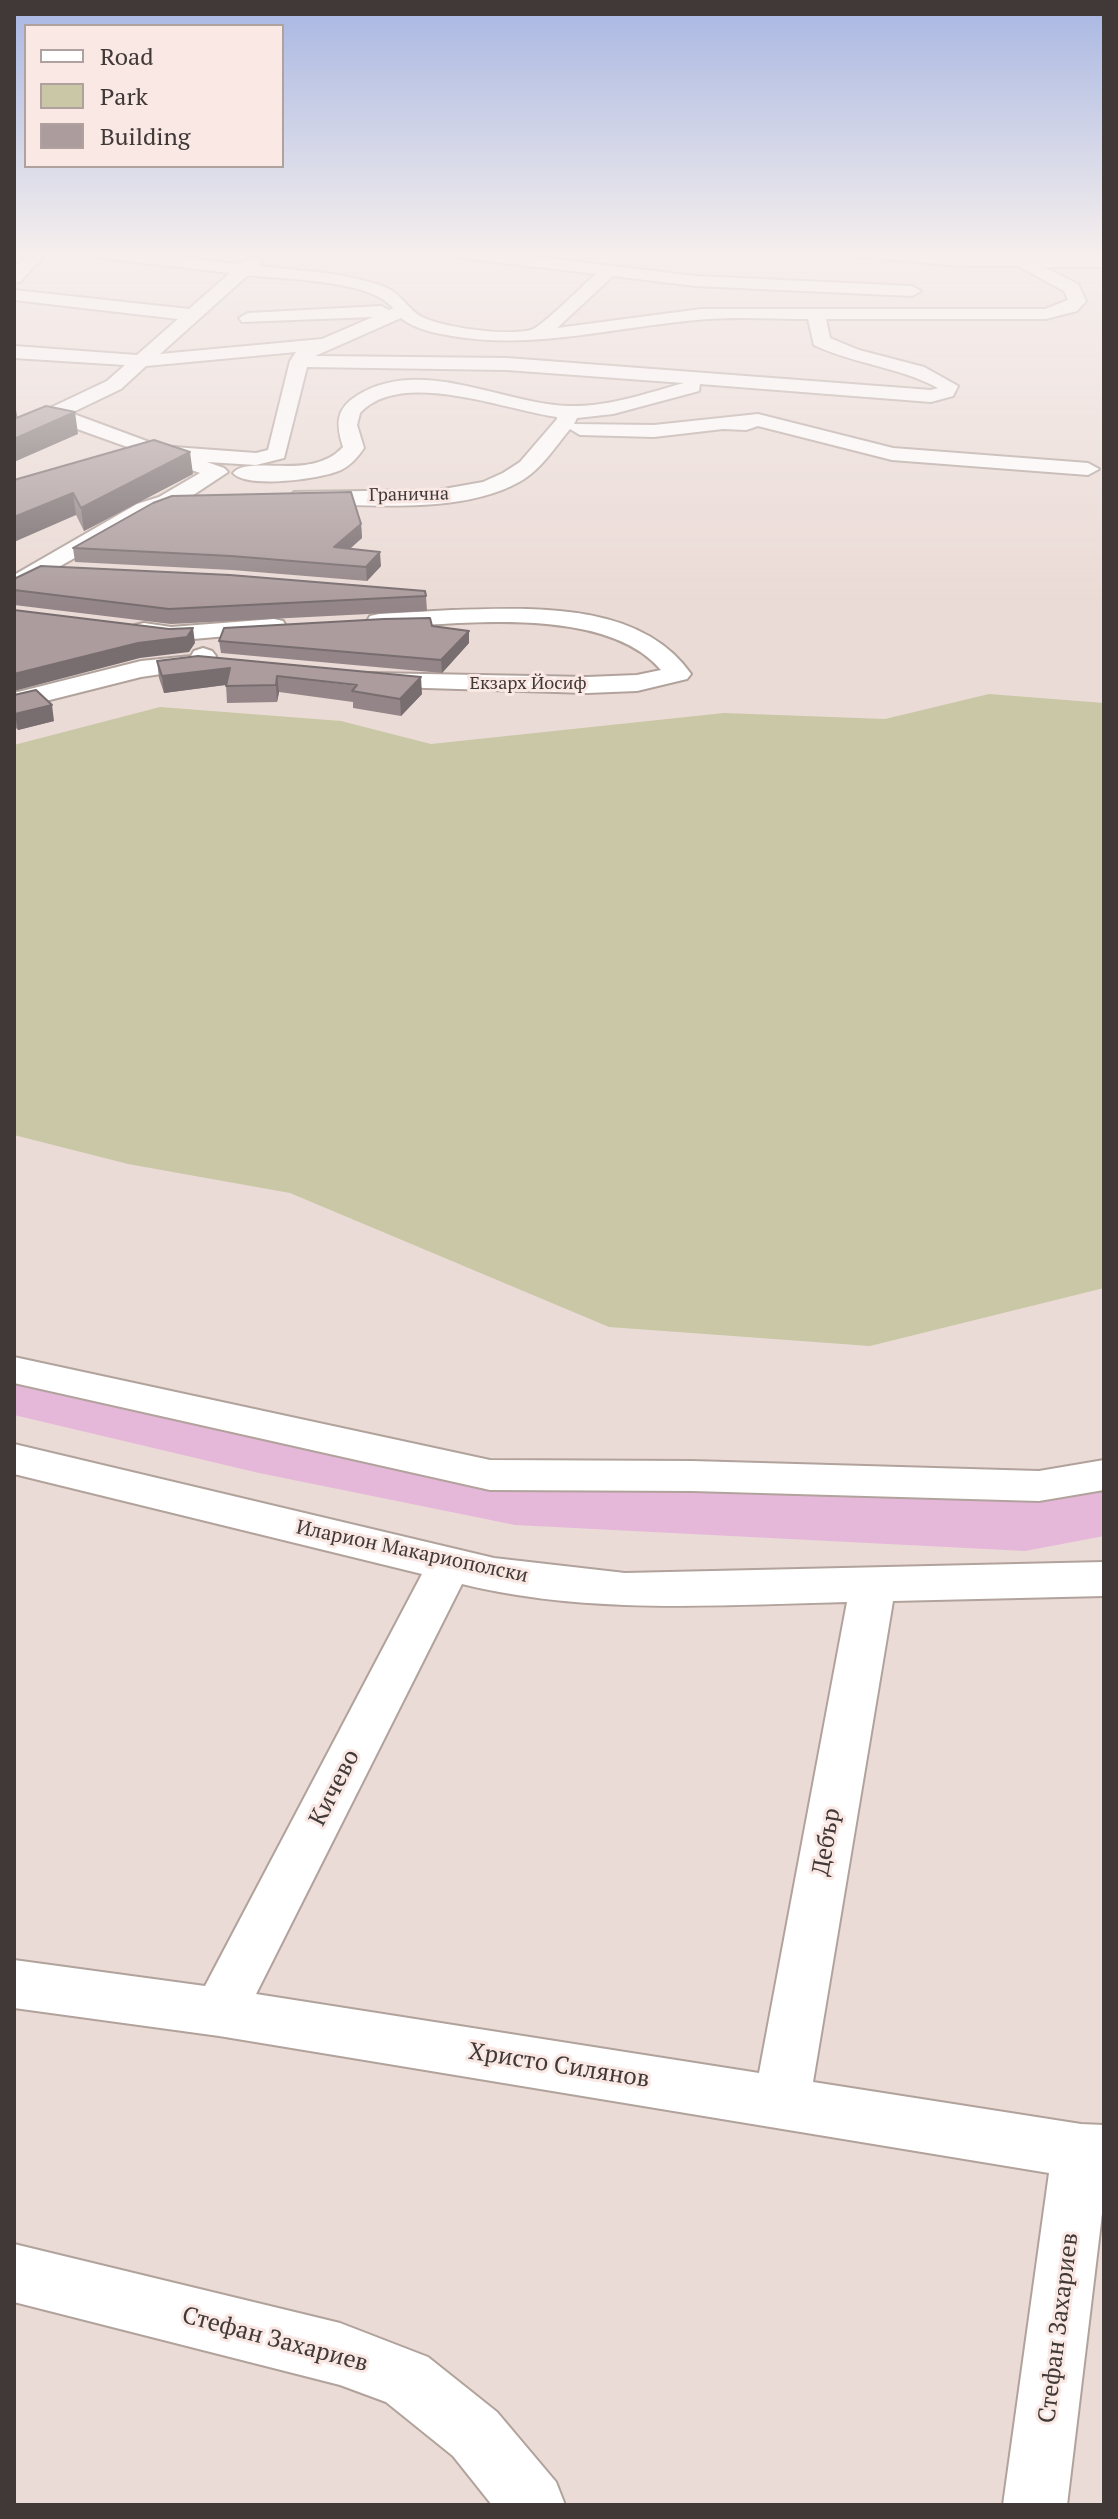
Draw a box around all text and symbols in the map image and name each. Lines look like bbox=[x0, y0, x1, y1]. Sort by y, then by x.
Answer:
legend bbox=[24, 24, 284, 168]
text: Road bbox=[100, 40, 154, 72]
text: Park bbox=[100, 80, 148, 112]
text: Building bbox=[100, 120, 190, 152]
street label: Гранична bbox=[369, 484, 449, 506]
street label: Екзарх Йосиф bbox=[469, 673, 587, 695]
street label: Иларион Макариополски bbox=[294, 1516, 530, 1588]
street label: Кичево bbox=[304, 1745, 366, 1831]
street label: Дебър bbox=[807, 1806, 847, 1878]
street label: Христо Силянов bbox=[467, 2037, 651, 2095]
street label: Стефан Захариев bbox=[1033, 2231, 1085, 2425]
street label: Стефан Захариев bbox=[179, 2301, 371, 2379]

